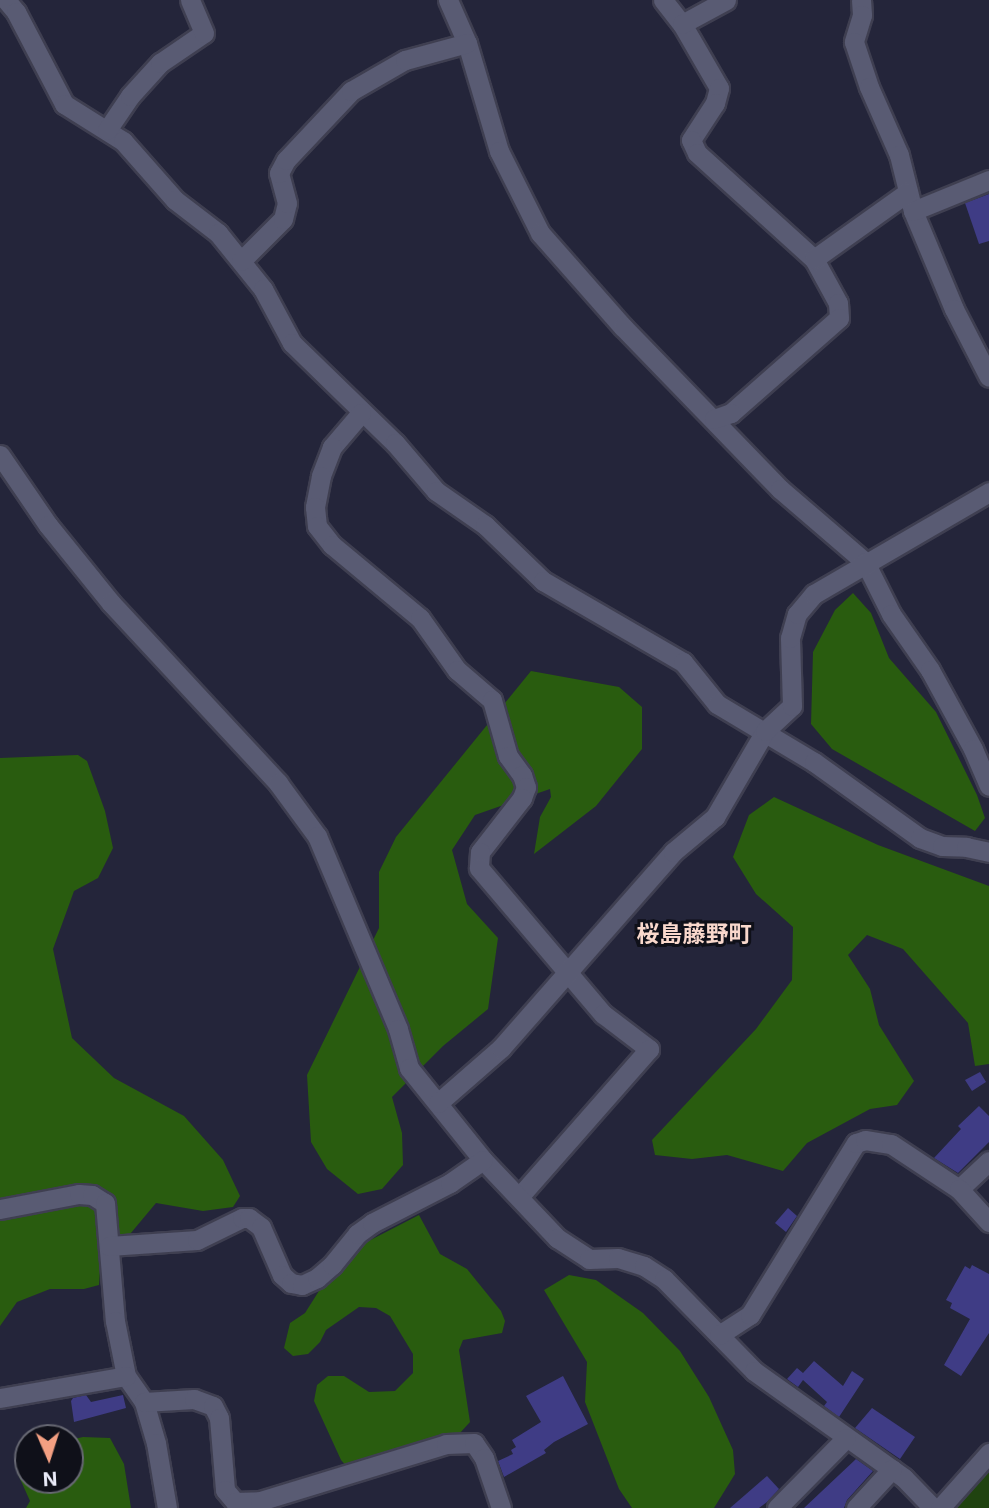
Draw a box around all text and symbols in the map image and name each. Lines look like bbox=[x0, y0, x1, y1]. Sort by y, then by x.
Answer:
district label: 桜島藤野町 bbox=[637, 920, 751, 948]
north arrow bbox=[14, 1424, 84, 1494]
text: N bbox=[42, 1467, 58, 1490]

